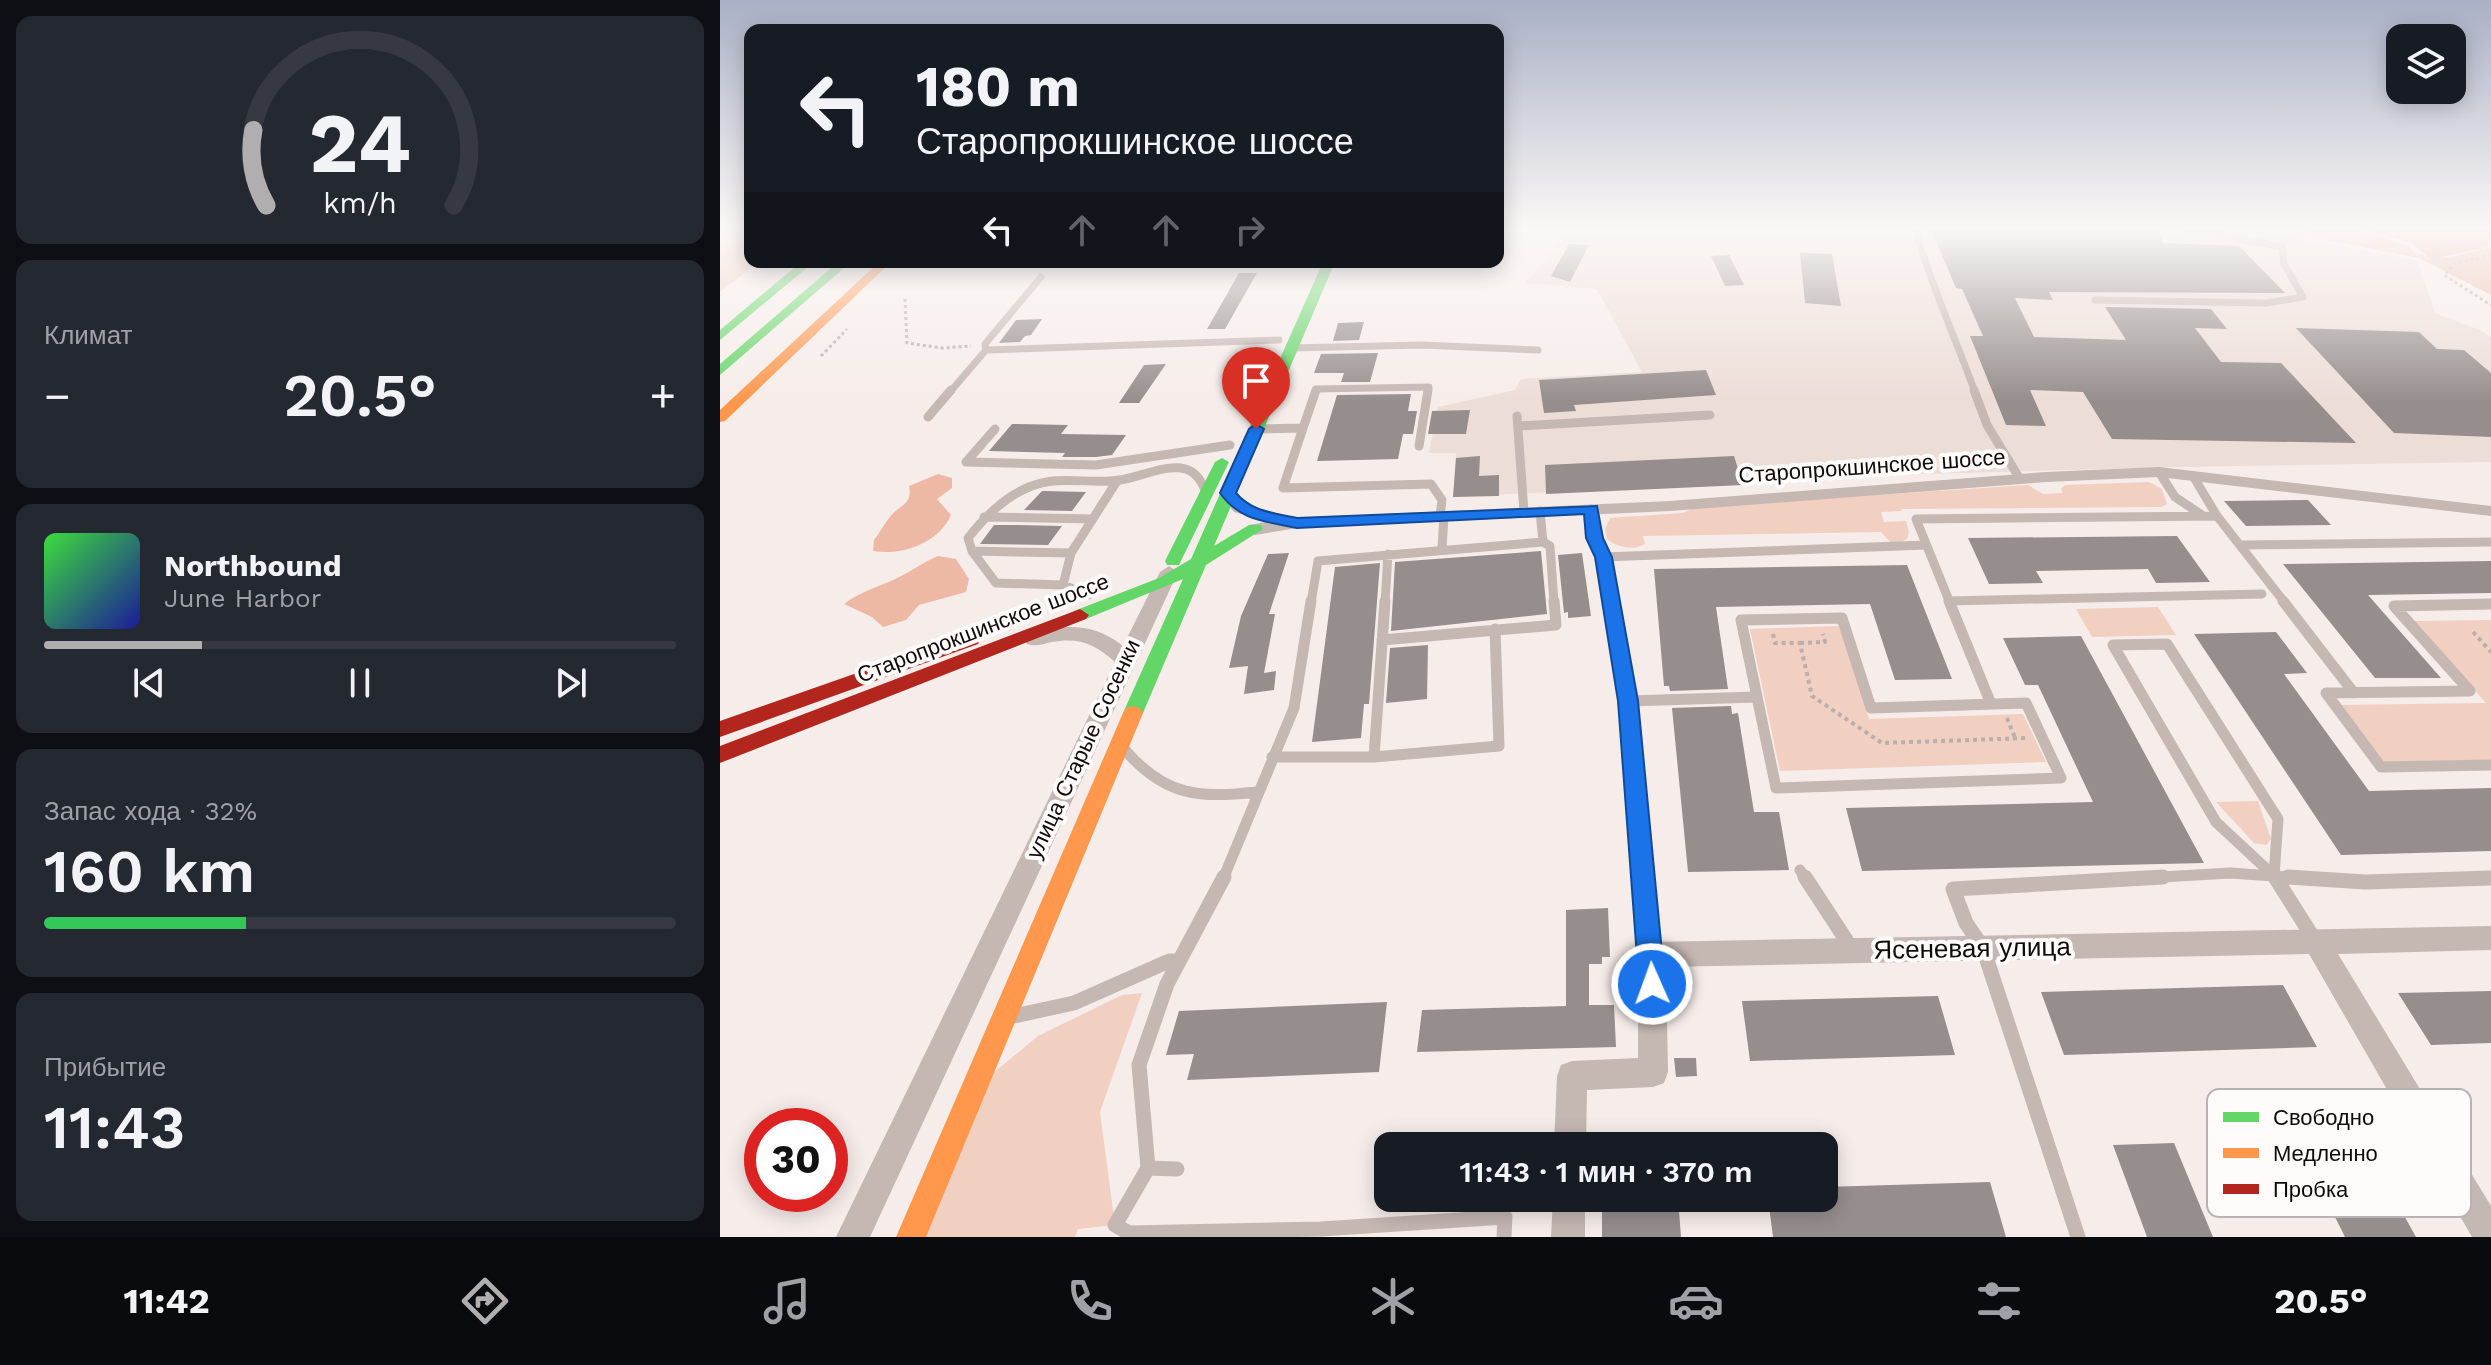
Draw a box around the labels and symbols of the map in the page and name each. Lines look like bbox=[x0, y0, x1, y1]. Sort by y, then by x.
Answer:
pin bbox=[1222, 347, 1290, 429]
street label: Старопрокшинское шоссе bbox=[1738, 444, 2006, 488]
street label: Старопрокшинское шоссе bbox=[854, 568, 1112, 688]
street label: улица Старые Сосенки bbox=[1021, 635, 1145, 863]
street label: Ясеневая улица bbox=[1873, 931, 2072, 965]
position arrow bbox=[1610, 942, 1694, 1026]
legend bbox=[2207, 1089, 2471, 1217]
text: Свободно bbox=[2273, 1105, 2374, 1130]
speed limit sign: 30 bbox=[744, 1108, 848, 1212]
text: Медленно bbox=[2273, 1141, 2378, 1166]
text: Пробка bbox=[2273, 1177, 2349, 1202]

